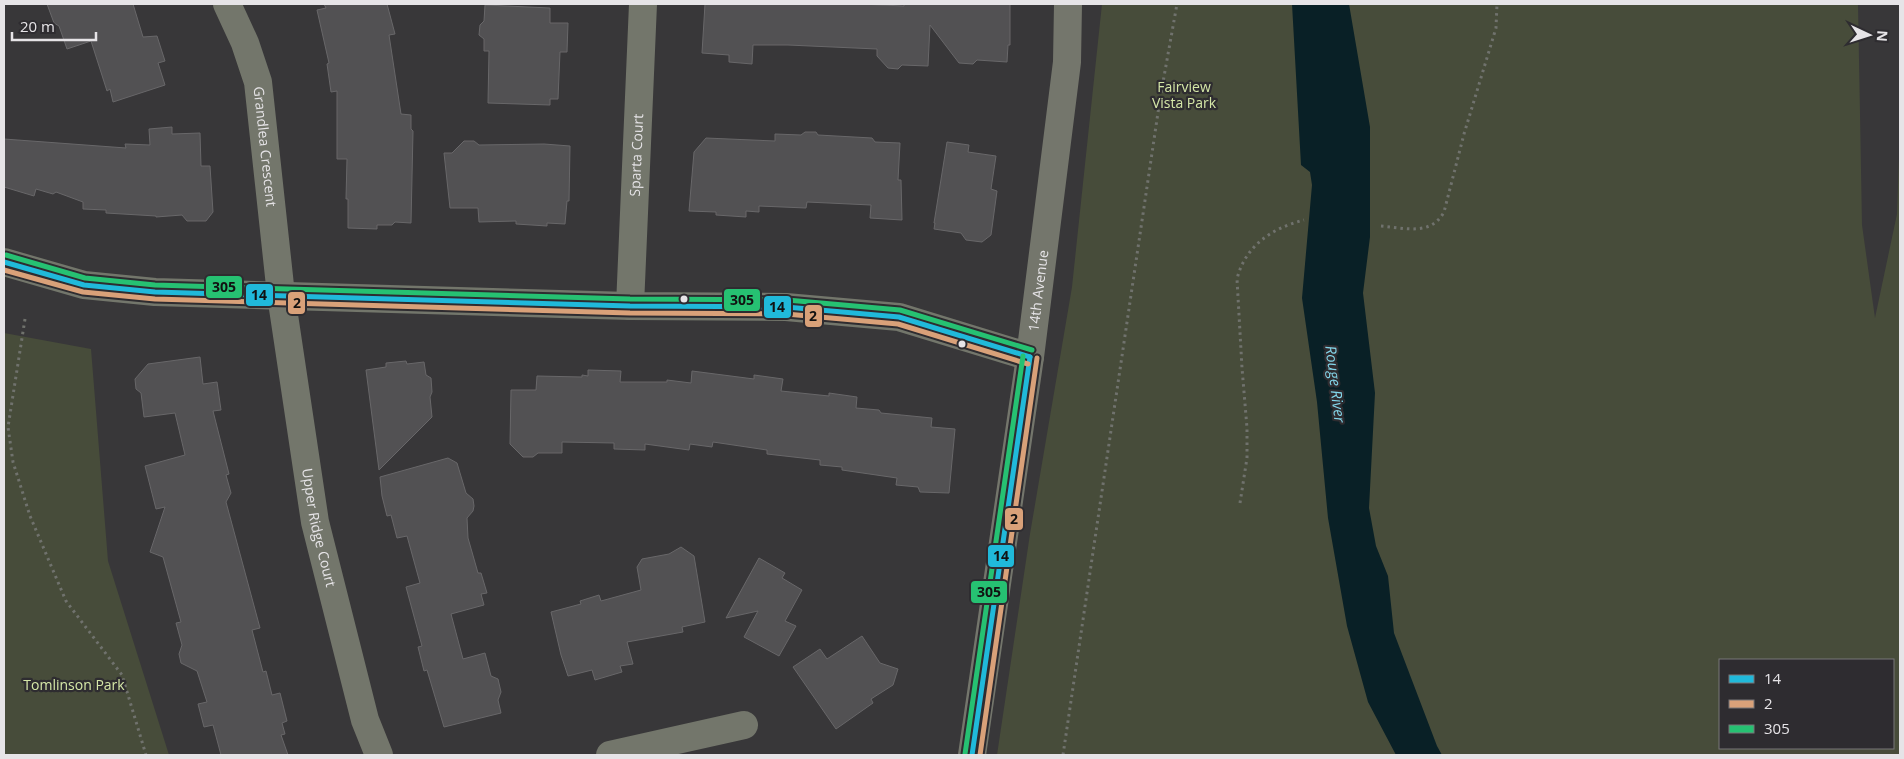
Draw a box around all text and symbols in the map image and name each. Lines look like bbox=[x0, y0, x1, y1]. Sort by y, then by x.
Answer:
scale bar bbox=[12, 10, 96, 42]
north arrow bbox=[1844, 10, 1894, 60]
text: 20 m bbox=[20, 16, 55, 36]
text: N bbox=[1873, 30, 1892, 42]
park label: Fairview Vista Park bbox=[1152, 77, 1217, 112]
street label: Grandlea Crescent bbox=[250, 85, 281, 208]
street label: Sparta Court bbox=[625, 113, 647, 197]
street label: 14th Avenue bbox=[1023, 249, 1052, 333]
line badge: 305 bbox=[205, 275, 243, 299]
text: 305 bbox=[212, 277, 236, 296]
line badge: 14 bbox=[245, 283, 274, 307]
text: 14 bbox=[251, 285, 267, 304]
line badge: 305 bbox=[723, 288, 761, 312]
text: 305 bbox=[730, 290, 754, 309]
line badge: 2 bbox=[287, 291, 306, 315]
text: 2 bbox=[293, 293, 301, 312]
unlabelled marker bbox=[679, 294, 689, 304]
line badge: 14 bbox=[763, 295, 792, 319]
text: 14 bbox=[769, 297, 785, 316]
line badge: 2 bbox=[804, 304, 823, 328]
text: 2 bbox=[809, 306, 817, 325]
unlabelled marker bbox=[957, 339, 967, 349]
water label: Rouge River bbox=[1321, 344, 1351, 425]
street label: Upper Ridge Court bbox=[298, 467, 341, 589]
line badge: 2 bbox=[1004, 507, 1024, 531]
text: 2 bbox=[1010, 509, 1018, 528]
line badge: 14 bbox=[987, 544, 1015, 568]
text: 14 bbox=[993, 546, 1009, 565]
line badge: 305 bbox=[970, 580, 1008, 604]
text: 305 bbox=[977, 582, 1001, 601]
legend bbox=[1719, 659, 1894, 749]
text: 14 bbox=[1764, 668, 1782, 688]
park label: Tomlinson Park bbox=[23, 675, 125, 694]
text: 2 bbox=[1764, 693, 1773, 713]
text: 305 bbox=[1764, 718, 1790, 738]

